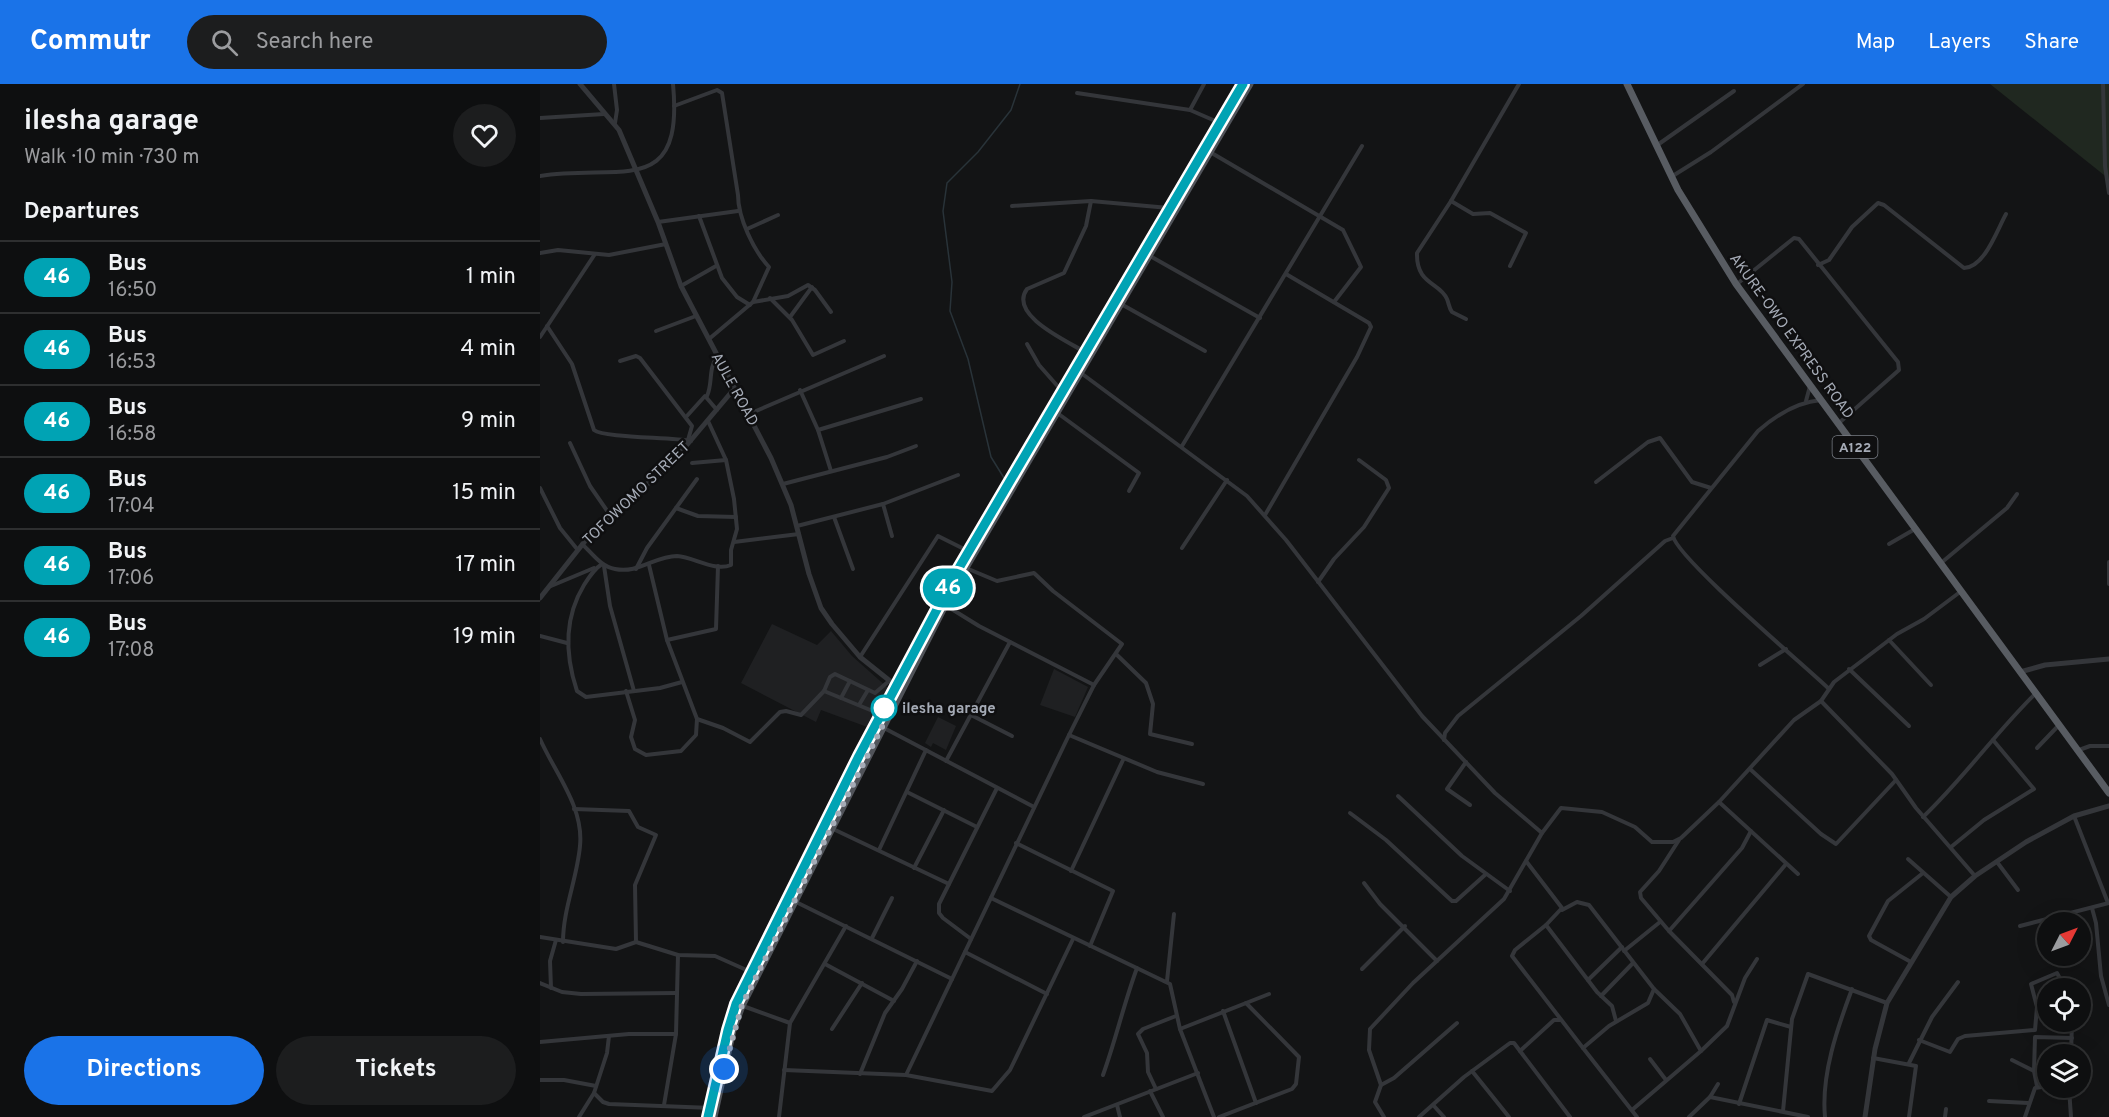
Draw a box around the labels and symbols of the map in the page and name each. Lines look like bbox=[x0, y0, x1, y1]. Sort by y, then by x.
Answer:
street label: AKURE-OWO EXPRESS ROAD bbox=[1724, 250, 1857, 423]
street label: AULE ROAD bbox=[706, 350, 762, 430]
road number: A122 bbox=[1832, 436, 1878, 458]
street label: TOFOWOMO STREET bbox=[579, 438, 695, 550]
line badge: 46 bbox=[921, 568, 975, 608]
marker: ilesha garage bbox=[871, 695, 897, 721]
place label: ilesha garage bbox=[902, 700, 996, 719]
north arrow bbox=[2037, 912, 2091, 966]
your location bbox=[709, 1054, 739, 1084]

